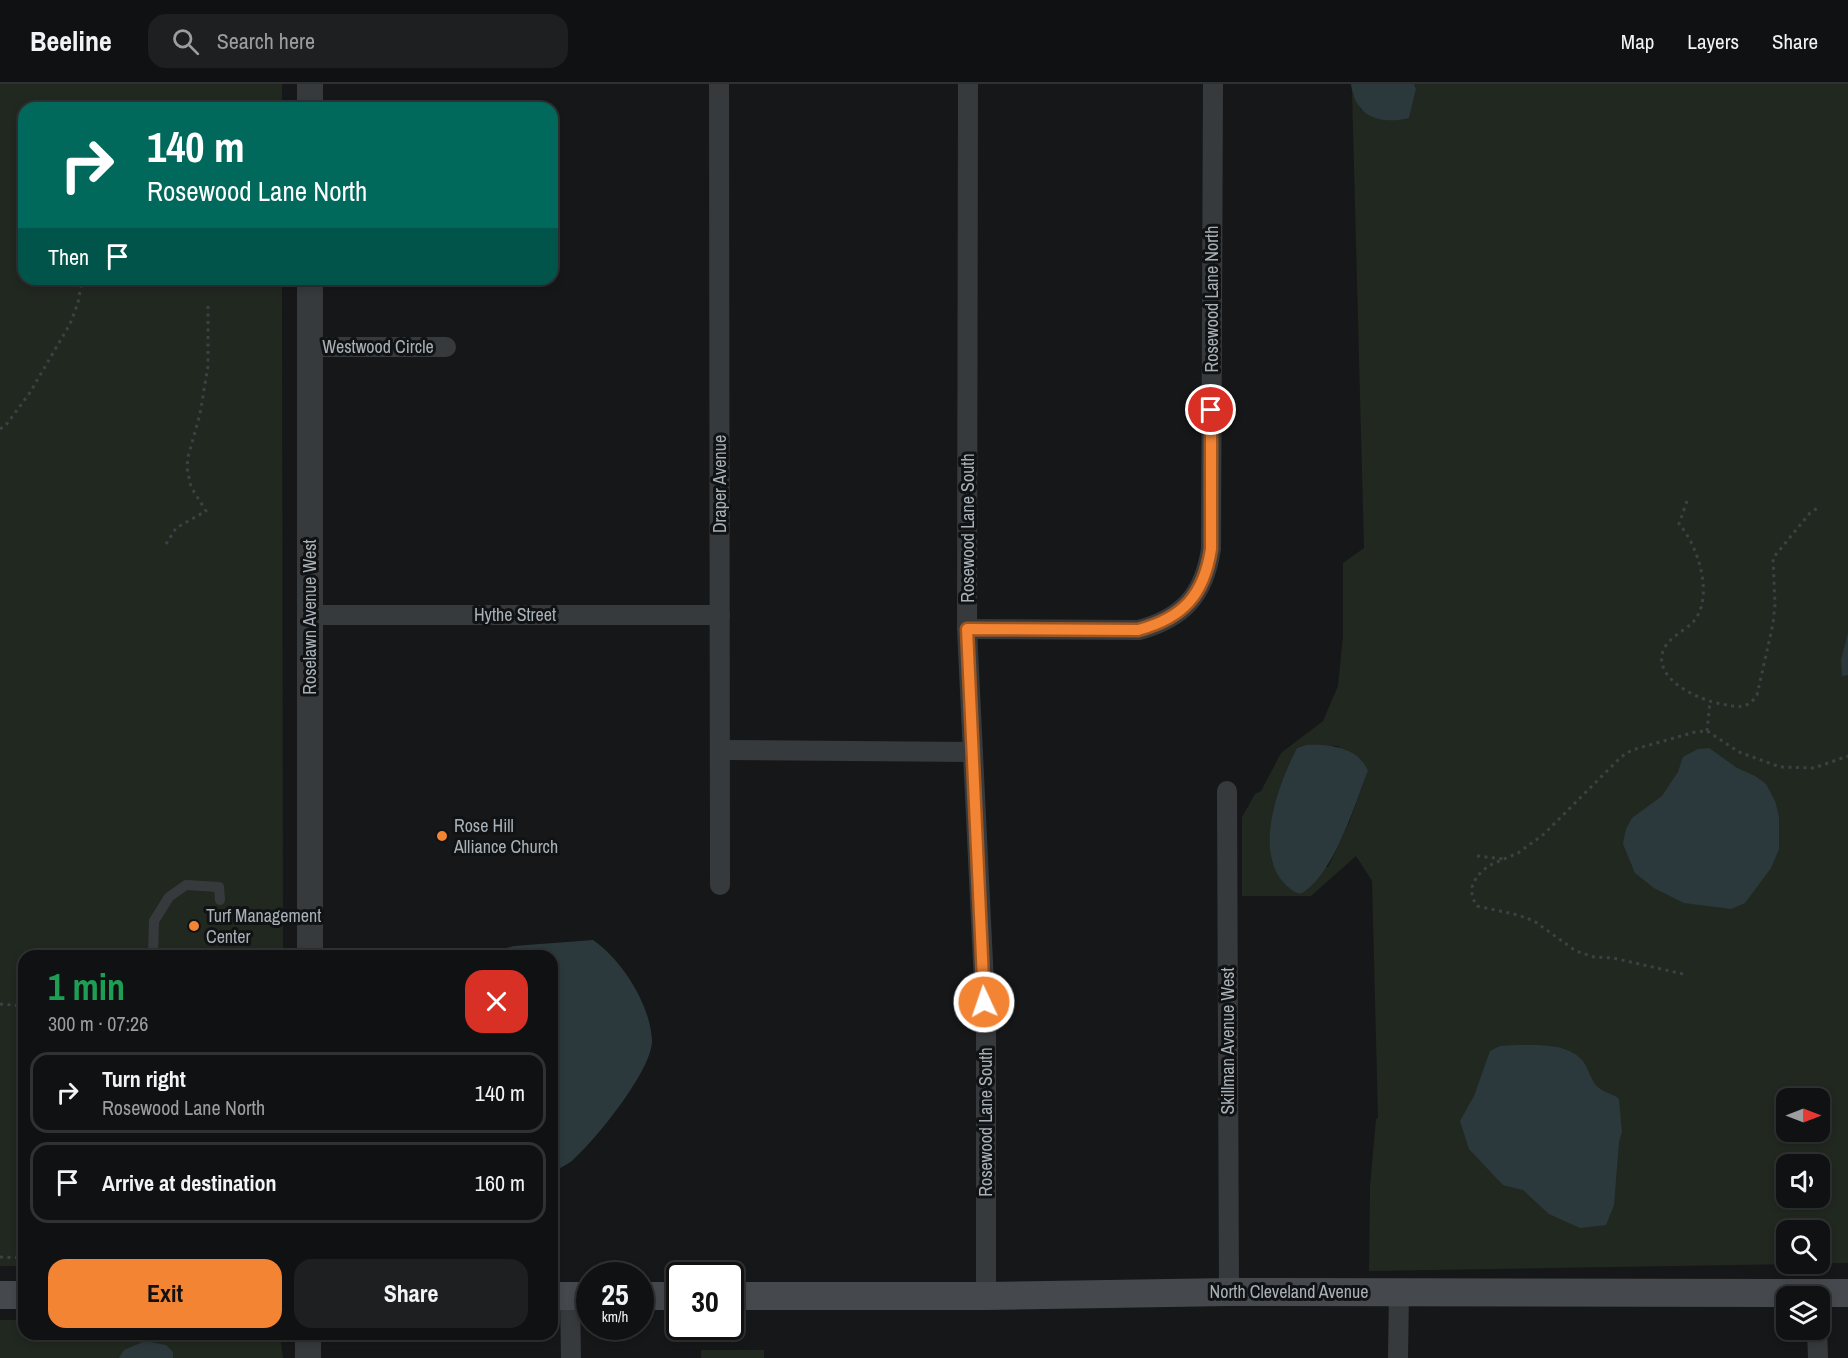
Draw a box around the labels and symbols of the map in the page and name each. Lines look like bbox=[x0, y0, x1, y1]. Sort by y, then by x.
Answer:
street label: Rosewood Lane North bbox=[1199, 226, 1224, 372]
street label: Westwood Circle bbox=[322, 334, 434, 359]
pin bbox=[1185, 384, 1236, 435]
street label: Draper Avenue bbox=[707, 435, 732, 533]
street label: Rosewood Lane South bbox=[955, 453, 980, 603]
street label: Roselawn Avenue West bbox=[297, 539, 322, 695]
street label: Hythe Street bbox=[474, 602, 556, 627]
place label: Rose Hill Alliance Church bbox=[453, 813, 558, 859]
marker: Rose Hill Alliance Church bbox=[435, 829, 449, 843]
place label: Turf Management Center bbox=[206, 903, 321, 949]
marker: Turf Management Center bbox=[187, 919, 201, 933]
street label: Skillman Avenue West bbox=[1215, 967, 1240, 1115]
position arrow bbox=[952, 970, 1016, 1034]
street label: Rosewood Lane South bbox=[973, 1047, 998, 1197]
north arrow bbox=[1776, 1088, 1830, 1142]
speed limit sign: 30 bbox=[666, 1262, 744, 1340]
street label: North Cleveland Avenue bbox=[1210, 1279, 1368, 1304]

